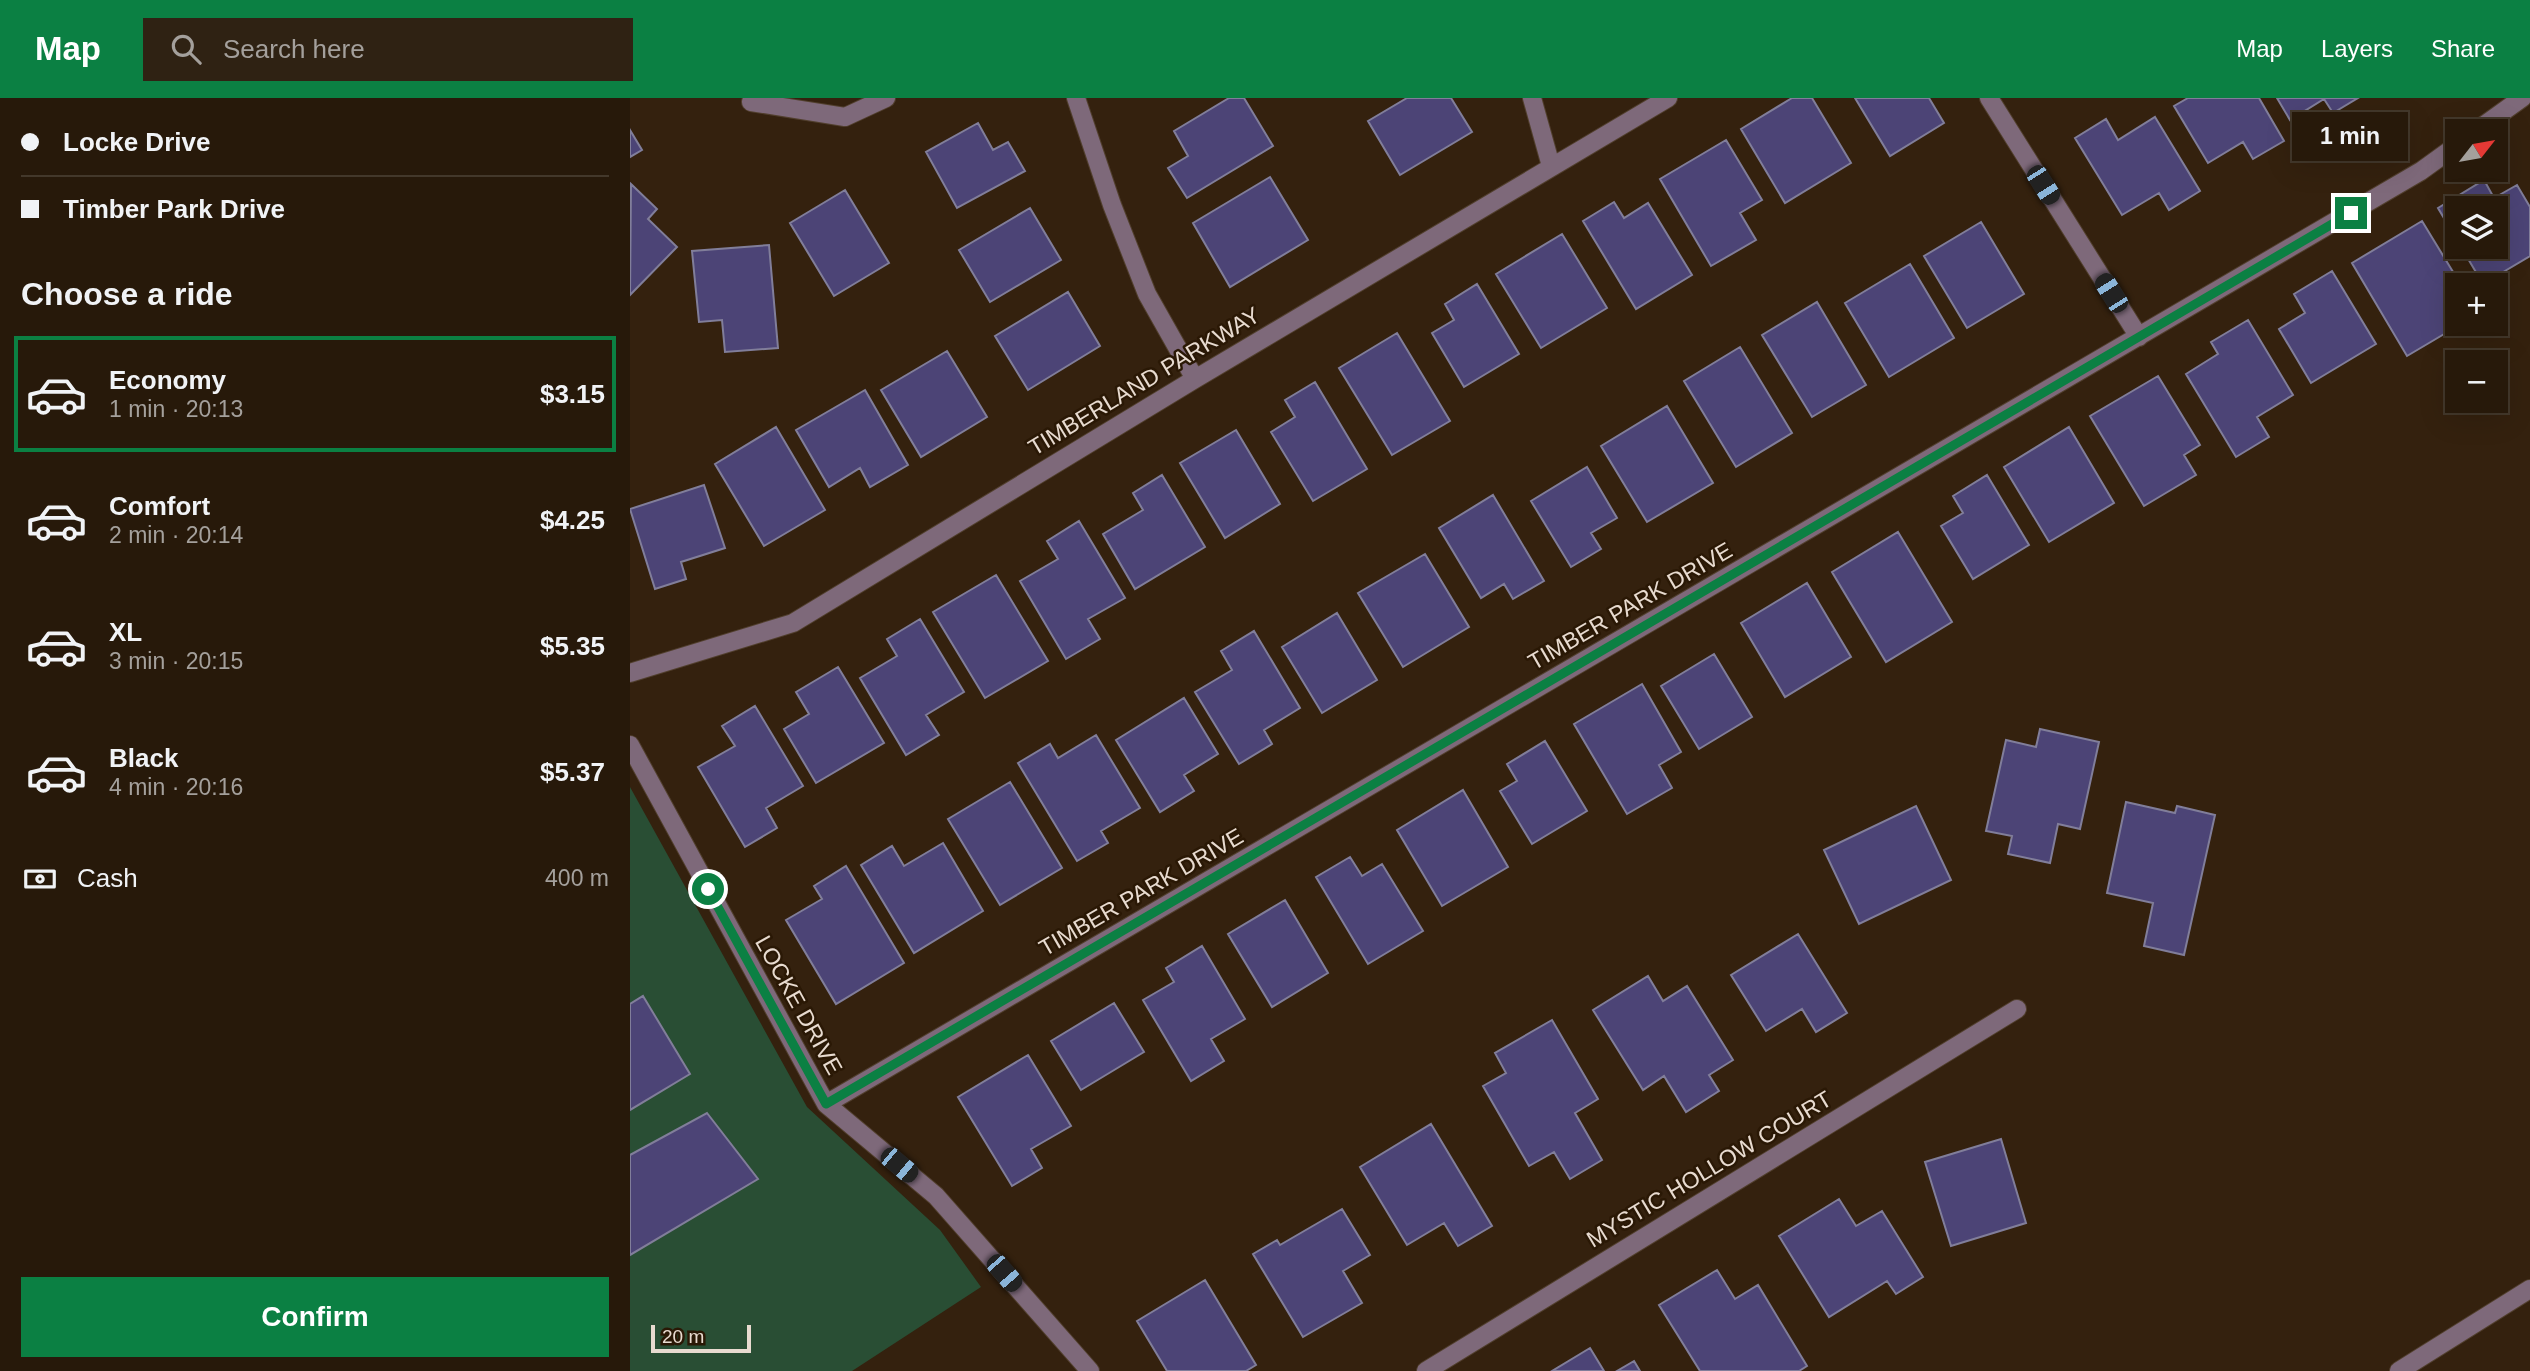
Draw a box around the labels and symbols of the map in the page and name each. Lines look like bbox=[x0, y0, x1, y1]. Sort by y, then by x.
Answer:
callout: 1 min bbox=[2293, 111, 2409, 160]
north arrow bbox=[2445, 119, 2508, 182]
car bbox=[2023, 162, 2064, 208]
route end bbox=[2335, 197, 2367, 229]
car bbox=[2091, 270, 2132, 316]
street label: TIMBERLAND PARKWAY bbox=[1024, 302, 1264, 460]
street label: TIMBER PARK DRIVE bbox=[1524, 537, 1736, 675]
street label: TIMBER PARK DRIVE bbox=[1035, 823, 1247, 961]
route start bbox=[692, 873, 724, 905]
street label: LOCKE DRIVE bbox=[750, 931, 848, 1079]
street label: MYSTIC HOLLOW COURT bbox=[1582, 1086, 1836, 1252]
car bbox=[877, 1143, 922, 1187]
car bbox=[983, 1250, 1026, 1296]
scale bar bbox=[651, 1322, 751, 1354]

